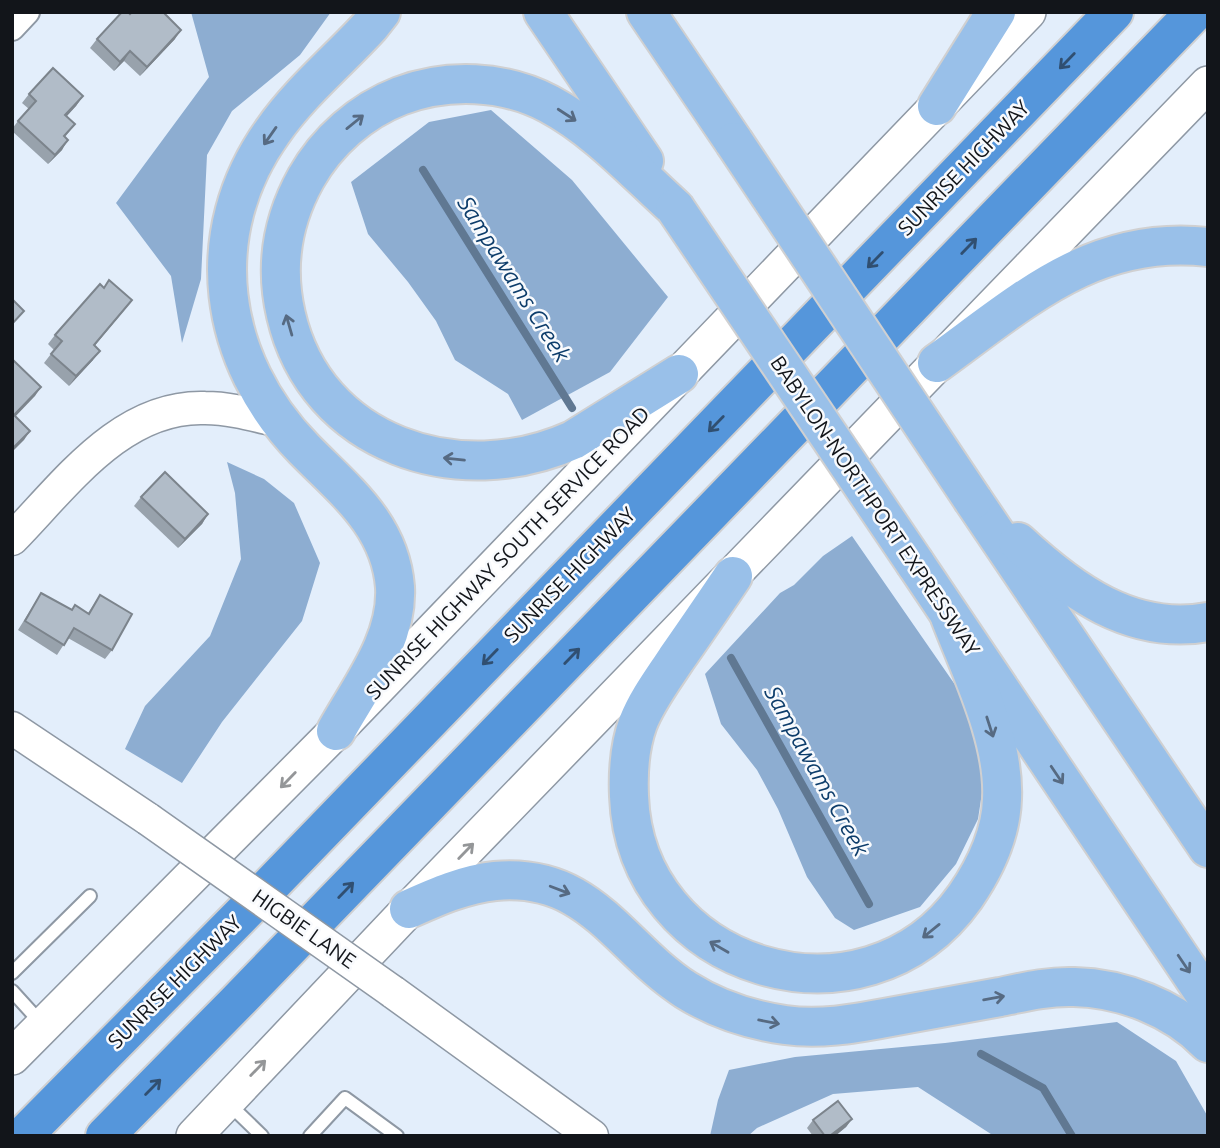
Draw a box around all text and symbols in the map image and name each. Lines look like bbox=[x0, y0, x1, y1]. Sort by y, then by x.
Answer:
one-way arrow bbox=[1058, 53, 1075, 70]
street label: SUNRISE HIGHWAY bbox=[893, 95, 1034, 240]
one-way arrow bbox=[557, 108, 576, 123]
one-way arrow bbox=[346, 114, 364, 130]
one-way arrow bbox=[263, 126, 277, 145]
water label: Sampawams Creek bbox=[453, 190, 576, 366]
one-way arrow bbox=[961, 238, 978, 255]
one-way arrow bbox=[866, 251, 883, 268]
one-way arrow bbox=[281, 314, 294, 336]
street label: BABYLON-NORTHPORT EXPRESSWAY bbox=[766, 351, 985, 660]
street label: SUNRISE HIGHWAY SOUTH SERVICE ROAD bbox=[361, 401, 655, 705]
one-way arrow bbox=[708, 415, 725, 432]
one-way arrow bbox=[443, 453, 466, 466]
street label: SUNRISE HIGHWAY bbox=[499, 502, 641, 648]
one-way arrow bbox=[564, 648, 581, 665]
one-way arrow bbox=[481, 649, 498, 666]
water label: Sampawams Creek bbox=[760, 680, 875, 860]
one-way arrow bbox=[985, 716, 998, 738]
one-way arrow bbox=[1050, 765, 1064, 784]
one-way arrow bbox=[280, 771, 297, 788]
one-way arrow bbox=[457, 843, 474, 860]
one-way arrow bbox=[337, 881, 354, 898]
street label: HIGBIE LANE bbox=[248, 884, 361, 973]
one-way arrow bbox=[548, 884, 570, 897]
street label: SUNRISE HIGHWAY bbox=[103, 910, 246, 1053]
one-way arrow bbox=[923, 924, 941, 939]
one-way arrow bbox=[710, 940, 730, 954]
one-way arrow bbox=[1177, 954, 1191, 973]
one-way arrow bbox=[982, 991, 1005, 1004]
one-way arrow bbox=[757, 1016, 780, 1029]
one-way arrow bbox=[249, 1060, 266, 1077]
one-way arrow bbox=[144, 1079, 161, 1096]

